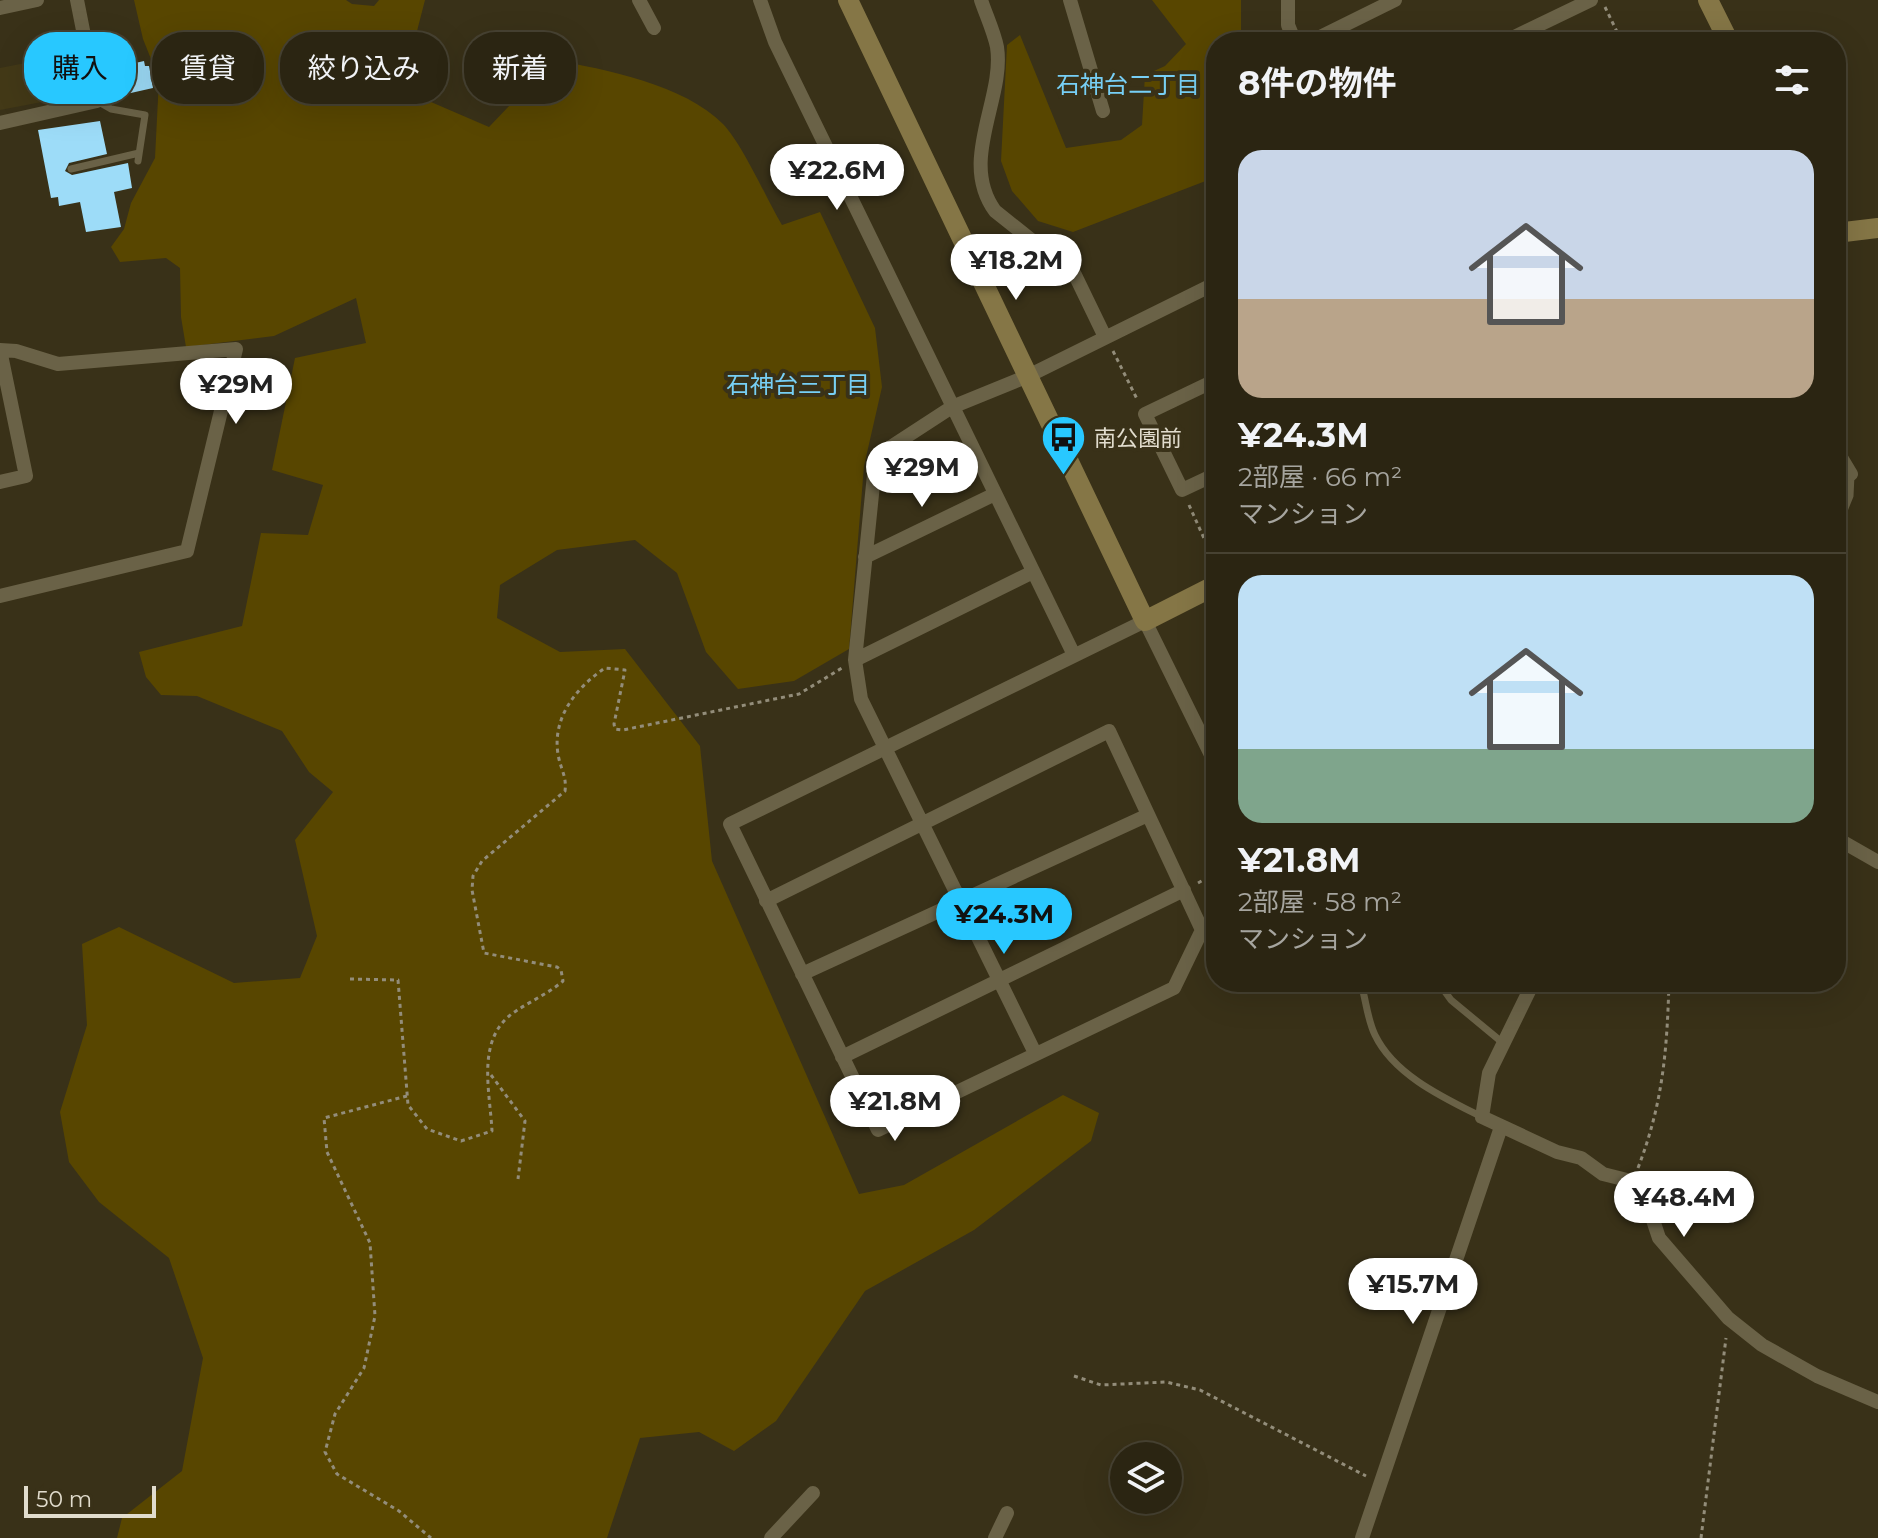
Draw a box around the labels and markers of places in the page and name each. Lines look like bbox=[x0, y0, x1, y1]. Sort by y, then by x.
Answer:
pin: ¥22.6M bbox=[772, 144, 902, 212]
pin: ¥18.2M bbox=[951, 234, 1081, 302]
pin: ¥29M bbox=[189, 358, 283, 426]
bus stop icon: 南公園前 bbox=[1039, 414, 1087, 477]
place label: 南公園前 bbox=[1094, 425, 1182, 452]
pin: ¥29M bbox=[875, 441, 969, 509]
pin: ¥24.3M bbox=[939, 888, 1069, 956]
pin: ¥21.8M bbox=[830, 1075, 960, 1143]
pin: ¥48.4M bbox=[1619, 1171, 1749, 1239]
pin: ¥15.7M bbox=[1348, 1258, 1478, 1326]

